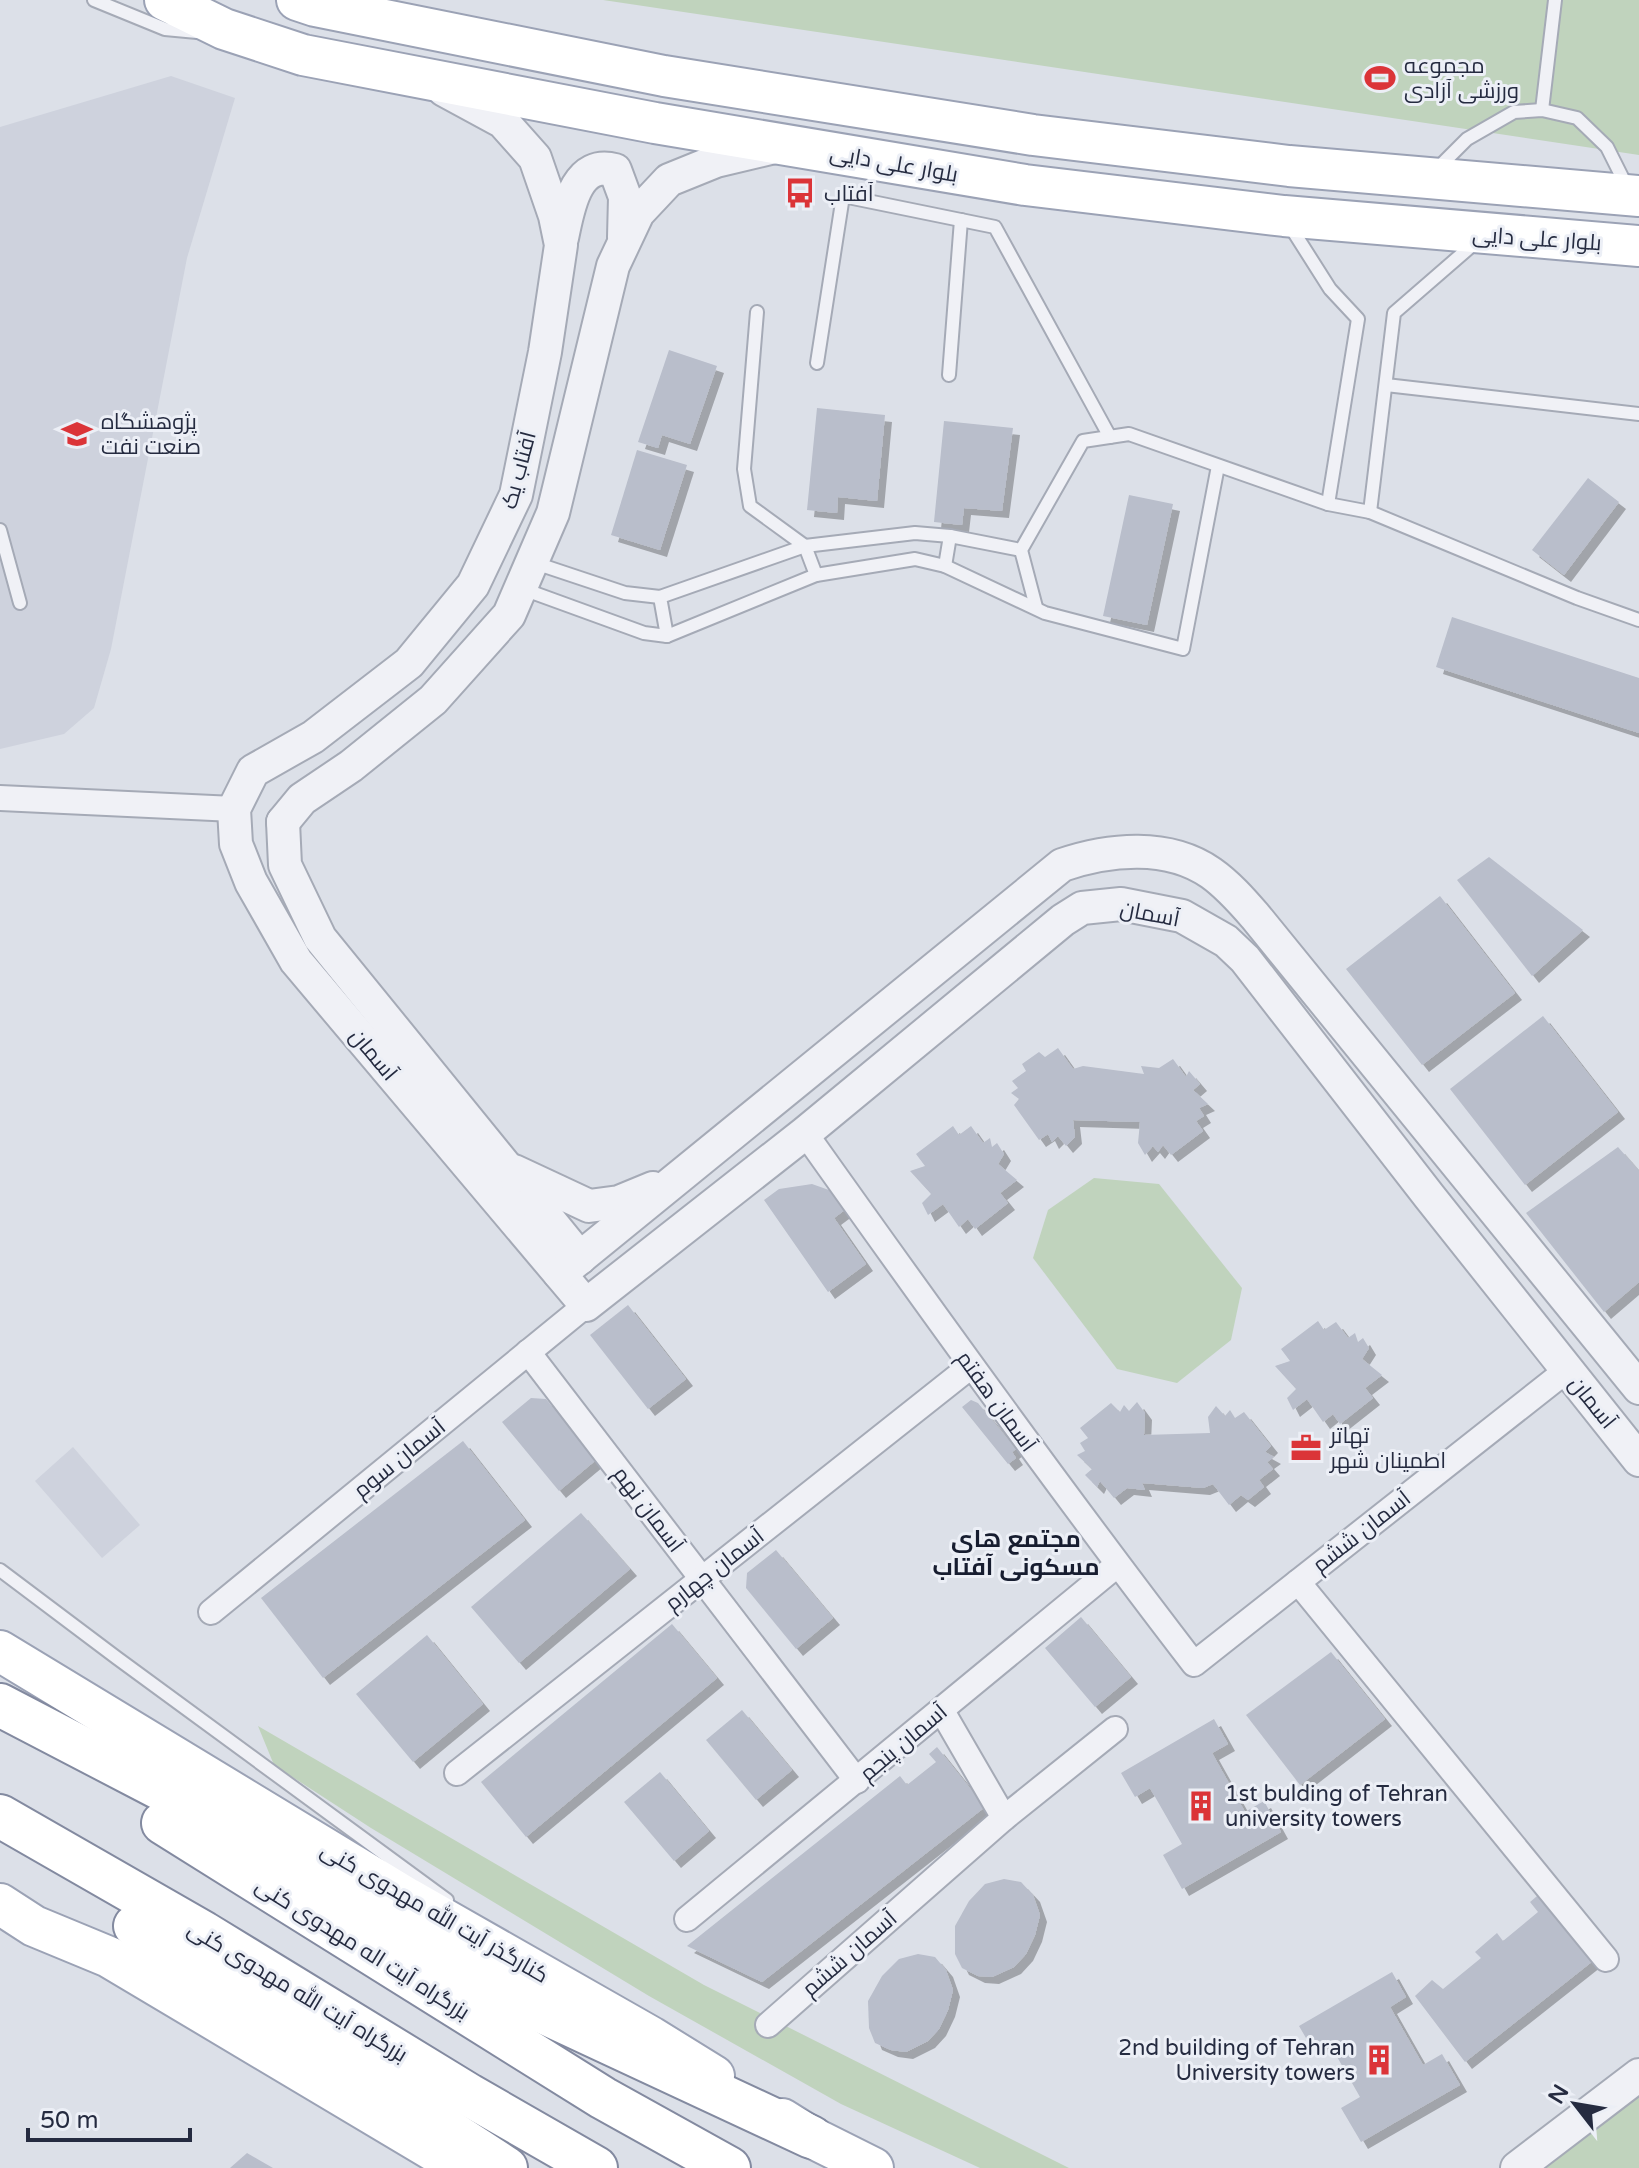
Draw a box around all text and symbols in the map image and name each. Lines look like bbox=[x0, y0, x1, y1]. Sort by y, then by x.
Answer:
place label: مجموعه ورزشی آزادی bbox=[1404, 53, 1519, 104]
sports icon: مجموعه ورزشی آزادی bbox=[1363, 61, 1397, 95]
street label: بلوار علی دایی bbox=[828, 140, 960, 188]
bus stop icon: آفتاب bbox=[783, 176, 817, 210]
place label: آفتاب bbox=[824, 181, 874, 207]
street label: بلوار علی دایی bbox=[1471, 222, 1602, 256]
place label: پژوهشگاه صنعت نفت bbox=[101, 409, 201, 460]
school or university icon: پژوهشگاه صنعت نفت bbox=[60, 417, 94, 451]
street label: آفتاب یک bbox=[496, 429, 542, 512]
street label: آسمان bbox=[1118, 895, 1182, 932]
street label: آسمان bbox=[344, 1023, 403, 1086]
street label: آسمان هفتم bbox=[949, 1346, 1042, 1458]
street label: آسمان bbox=[1563, 1371, 1621, 1434]
street label: آسمان سوم bbox=[349, 1414, 452, 1505]
place label: تهاتر اطمینان شهر bbox=[1328, 1423, 1446, 1474]
office icon: تهاتر اطمینان شهر bbox=[1289, 1431, 1323, 1465]
street label: آسمان نهم bbox=[606, 1462, 689, 1559]
street label: آسمان ششم bbox=[1307, 1485, 1417, 1580]
street label: آسمان چهارم bbox=[660, 1523, 771, 1618]
district label: مجتمع های مسکونی آفتاب bbox=[932, 1525, 1100, 1582]
street label: آسمان پنجم bbox=[855, 1699, 954, 1788]
place label: 1st bulding of Tehran university towers bbox=[1225, 1781, 1448, 1832]
building icon: 1st bulding of Tehran university towers bbox=[1184, 1789, 1218, 1823]
street label: کنارگذر آیت الله مهدوی کنی bbox=[316, 1835, 554, 1989]
street label: بزرگراه آیت اله مهدوی کنی bbox=[251, 1872, 474, 2025]
street label: آسمان ششم bbox=[797, 1905, 904, 2004]
street label: بزرگراه آیت الله مهدوی کنی bbox=[183, 1914, 413, 2068]
place label: 2nd building of Tehran University towers bbox=[1118, 2035, 1355, 2086]
building icon: 2nd building of Tehran University towers bbox=[1362, 2043, 1396, 2077]
north arrow bbox=[1535, 2064, 1615, 2144]
text: N bbox=[1543, 2080, 1574, 2108]
scale bar bbox=[28, 2092, 190, 2142]
text: 50 m bbox=[40, 2106, 98, 2135]

